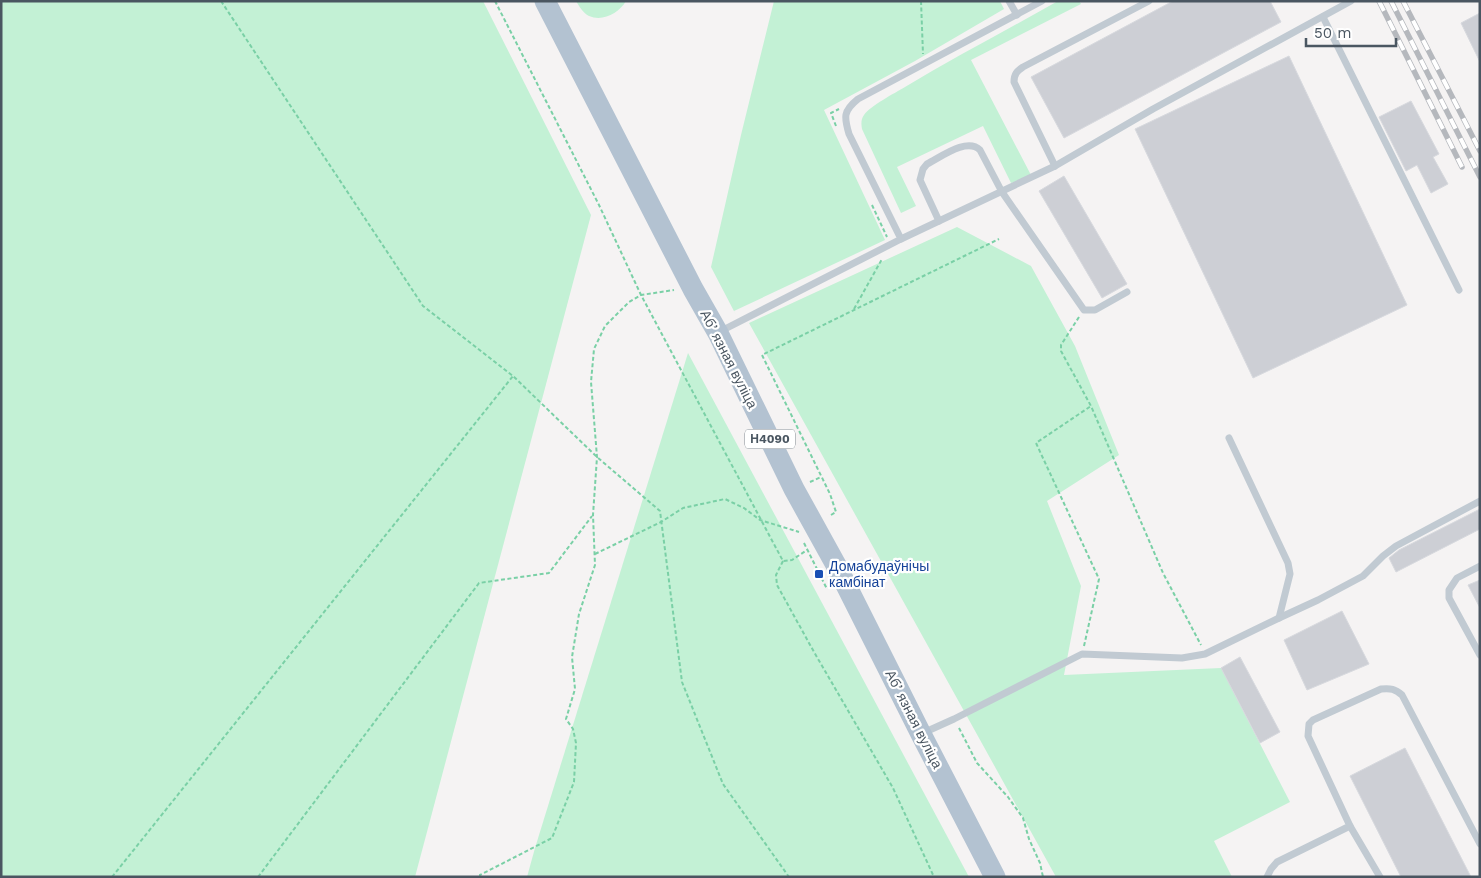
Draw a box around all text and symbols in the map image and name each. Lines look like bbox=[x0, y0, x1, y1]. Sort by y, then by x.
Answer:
scale bar bbox=[1306, 15, 1396, 47]
text: 50 m bbox=[1314, 24, 1351, 42]
street label: Абʼязная вуліца bbox=[697, 307, 761, 411]
road number: Н4090 bbox=[745, 429, 795, 448]
place label: Домабудаўнічы камбінат bbox=[829, 558, 929, 590]
marker: Домабудаўнічы камбінат bbox=[813, 568, 825, 580]
street label: Абʼязная вуліца bbox=[882, 667, 946, 771]

